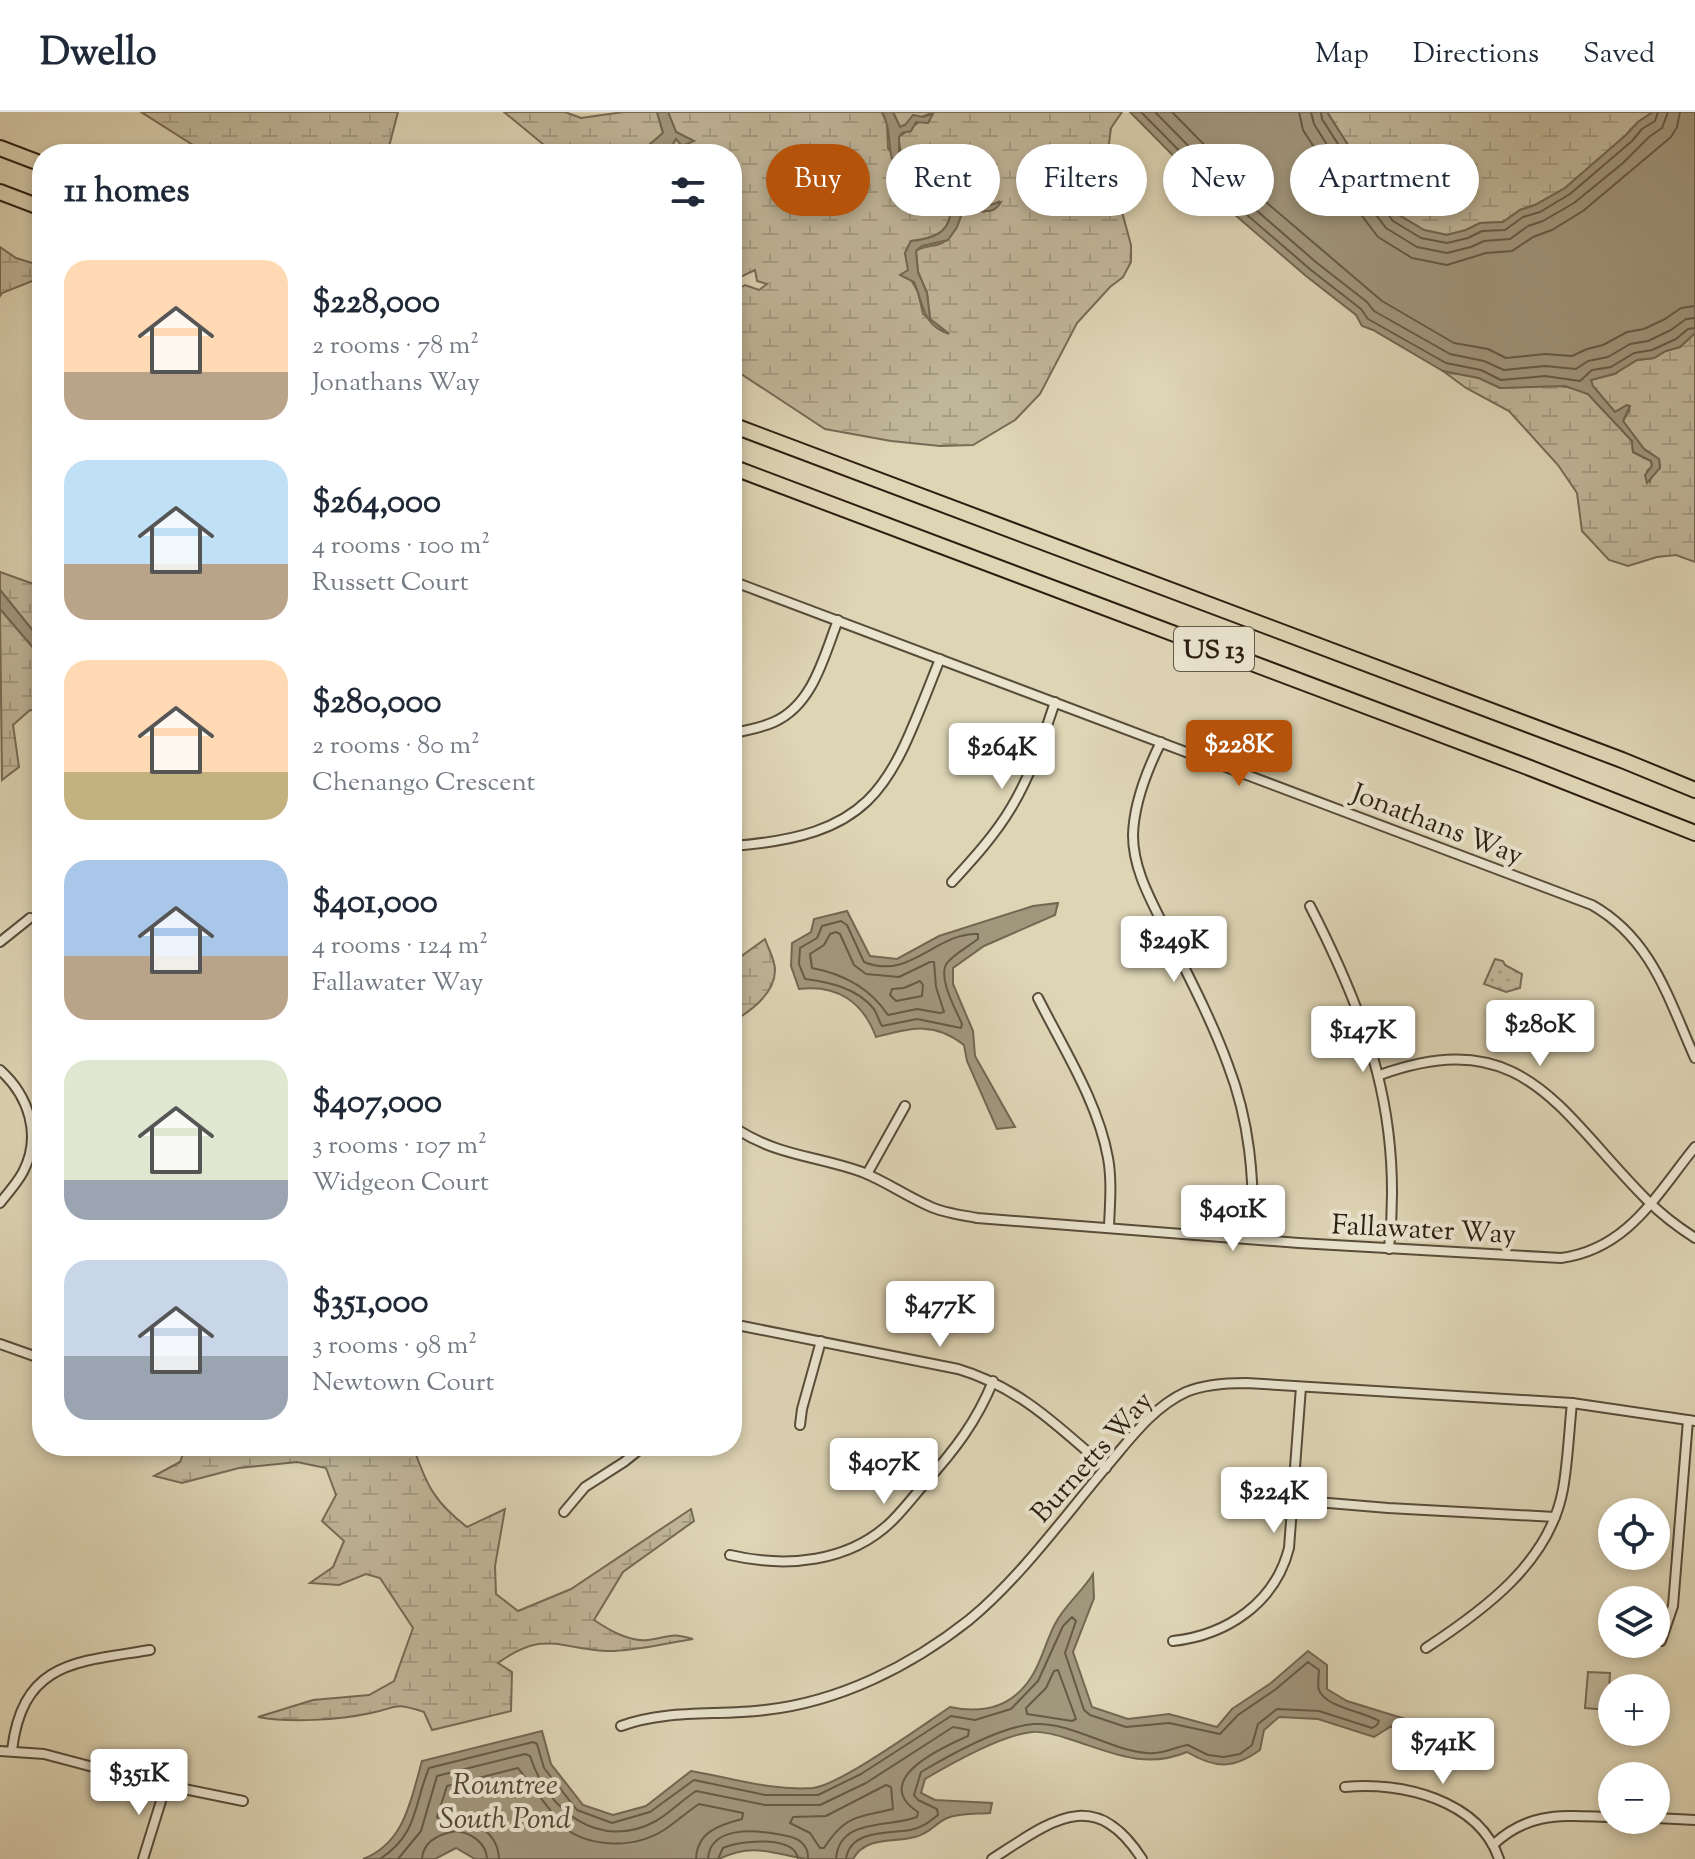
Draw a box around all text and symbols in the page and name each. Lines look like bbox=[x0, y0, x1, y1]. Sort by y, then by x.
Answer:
text: Dwello bbox=[40, 28, 157, 82]
text: Map bbox=[1315, 35, 1369, 75]
text: Directions bbox=[1413, 35, 1539, 75]
text: Saved bbox=[1583, 35, 1655, 75]
chip: Buy bbox=[766, 144, 870, 216]
chip: Rent bbox=[886, 144, 1000, 216]
chip: Filters bbox=[1016, 144, 1147, 216]
chip: New bbox=[1163, 144, 1274, 216]
chip: Apartment bbox=[1290, 144, 1479, 216]
text: 11 homes bbox=[64, 168, 190, 217]
icon: filters bbox=[666, 170, 710, 214]
text: $228,000 bbox=[312, 279, 440, 328]
icon: home bbox=[128, 292, 224, 388]
text: 2 rooms · 78 m² bbox=[312, 328, 479, 365]
text: Jonathans Way bbox=[312, 365, 480, 402]
text: $264,000 bbox=[312, 479, 441, 528]
icon: home bbox=[128, 492, 224, 588]
text: 4 rooms · 100 m² bbox=[312, 528, 490, 565]
text: Russett Court bbox=[312, 565, 469, 602]
road number: US 13 bbox=[1174, 627, 1254, 671]
text: $280,000 bbox=[312, 679, 442, 728]
icon: home bbox=[128, 692, 224, 788]
pin: $228K bbox=[1183, 720, 1295, 788]
pin: $264K bbox=[946, 723, 1058, 791]
text: $228K bbox=[1204, 727, 1274, 764]
text: 2 rooms · 80 m² bbox=[312, 728, 480, 765]
text: $264K bbox=[967, 730, 1037, 767]
text: Chenango Crescent bbox=[312, 765, 535, 802]
street label: Jonathans Way bbox=[1343, 774, 1529, 877]
text: $401,000 bbox=[312, 879, 438, 928]
icon: home bbox=[128, 892, 224, 988]
pin: $249K bbox=[1118, 916, 1230, 984]
text: $249K bbox=[1139, 923, 1209, 960]
text: 4 rooms · 124 m² bbox=[312, 928, 488, 965]
text: Fallawater Way bbox=[312, 965, 484, 1002]
pin: $280K bbox=[1484, 1000, 1596, 1068]
pin: $147K bbox=[1307, 1006, 1419, 1074]
text: $280K bbox=[1504, 1007, 1576, 1044]
text: $147K bbox=[1329, 1013, 1397, 1050]
text: $407,000 bbox=[312, 1079, 442, 1128]
icon: home bbox=[128, 1092, 224, 1188]
text: 3 rooms · 107 m² bbox=[312, 1128, 487, 1165]
text: Widgeon Court bbox=[312, 1165, 489, 1202]
pin: $401K bbox=[1177, 1185, 1289, 1253]
text: $401K bbox=[1199, 1192, 1267, 1229]
street label: Fallawater Way bbox=[1331, 1206, 1517, 1256]
text: $351,000 bbox=[312, 1279, 429, 1328]
pin: $477K bbox=[884, 1281, 996, 1349]
text: $477K bbox=[904, 1288, 976, 1325]
icon: home bbox=[128, 1292, 224, 1388]
text: 3 rooms · 98 m² bbox=[312, 1328, 477, 1365]
text: Newtown Court bbox=[312, 1365, 494, 1402]
street label: Burnetts Way bbox=[1023, 1383, 1163, 1533]
pin: $407K bbox=[828, 1438, 940, 1506]
text: $407K bbox=[848, 1445, 920, 1482]
pin: $224K bbox=[1218, 1467, 1330, 1535]
text: $224K bbox=[1239, 1474, 1309, 1511]
map controls bbox=[1598, 1498, 1670, 1834]
button: locate bbox=[1598, 1498, 1670, 1570]
button: layers bbox=[1598, 1586, 1670, 1658]
button: + bbox=[1598, 1674, 1670, 1746]
pin: $741K bbox=[1387, 1718, 1499, 1786]
text: $741K bbox=[1410, 1725, 1476, 1762]
pin: $351K bbox=[83, 1749, 195, 1817]
text: $351K bbox=[109, 1756, 169, 1793]
button: − bbox=[1598, 1762, 1670, 1834]
water label: Rountree South Pond bbox=[439, 1765, 571, 1842]

